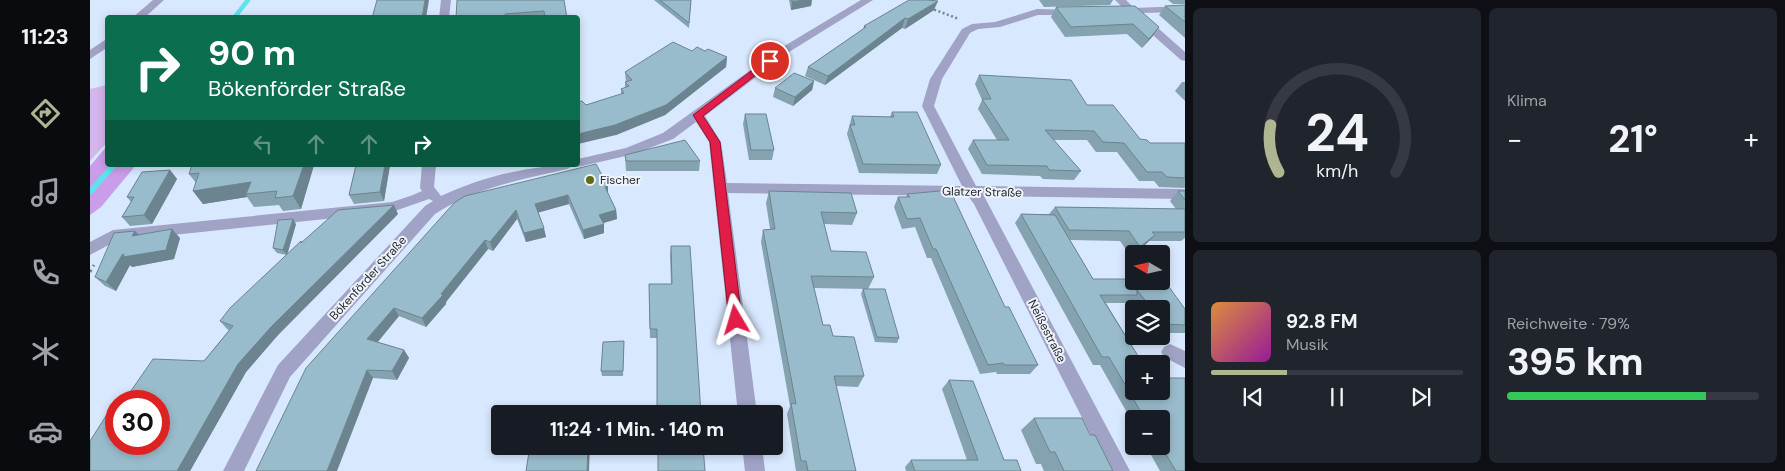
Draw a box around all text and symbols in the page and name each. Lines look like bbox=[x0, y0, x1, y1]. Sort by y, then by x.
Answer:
text: 11:23 bbox=[21, 22, 69, 51]
text: 90 m bbox=[208, 30, 296, 76]
icon: right bbox=[125, 35, 190, 100]
pin bbox=[749, 40, 791, 82]
icon: arrive bbox=[756, 47, 784, 75]
text: Bökenförder Straße bbox=[208, 74, 406, 103]
text: Klima bbox=[1507, 90, 1547, 111]
icon: directions bbox=[28, 96, 63, 131]
text: 24 bbox=[1305, 99, 1369, 167]
text: 21° bbox=[1608, 114, 1658, 164]
text: − bbox=[1507, 121, 1522, 158]
text: + bbox=[1744, 121, 1759, 158]
icon: left bbox=[249, 130, 277, 158]
icon: ahead bbox=[302, 130, 330, 158]
icon: ahead bbox=[355, 130, 383, 158]
icon: right bbox=[408, 130, 436, 158]
text: km/h bbox=[1316, 159, 1358, 183]
place label: Fischer bbox=[600, 172, 641, 188]
marker: Fischer bbox=[584, 174, 596, 186]
icon: music bbox=[28, 175, 63, 210]
street label: Glatzer Straße bbox=[942, 183, 1022, 201]
street label: Bökenförder Straße bbox=[326, 232, 410, 323]
north arrow bbox=[1125, 245, 1170, 290]
map controls bbox=[1125, 245, 1170, 455]
icon: phone bbox=[28, 255, 63, 290]
position arrow bbox=[709, 293, 761, 345]
street label: Neißestraße bbox=[1024, 297, 1070, 365]
button: layers bbox=[1125, 300, 1170, 345]
text: 92.8 FM bbox=[1286, 309, 1358, 334]
text: Reichweite · 79% bbox=[1507, 313, 1630, 334]
icon: climate bbox=[28, 334, 63, 369]
text: Musik bbox=[1286, 334, 1329, 355]
text: 395 km bbox=[1507, 337, 1643, 387]
button: + bbox=[1125, 355, 1170, 400]
icon: previous bbox=[1239, 383, 1267, 411]
icon: pause bbox=[1323, 383, 1351, 411]
icon: next bbox=[1407, 383, 1435, 411]
speed limit sign: 30 bbox=[105, 390, 170, 455]
button: − bbox=[1125, 410, 1170, 455]
icon: car bbox=[28, 414, 63, 449]
text: 11:24 · 1 Min. · 140 m bbox=[550, 417, 724, 442]

